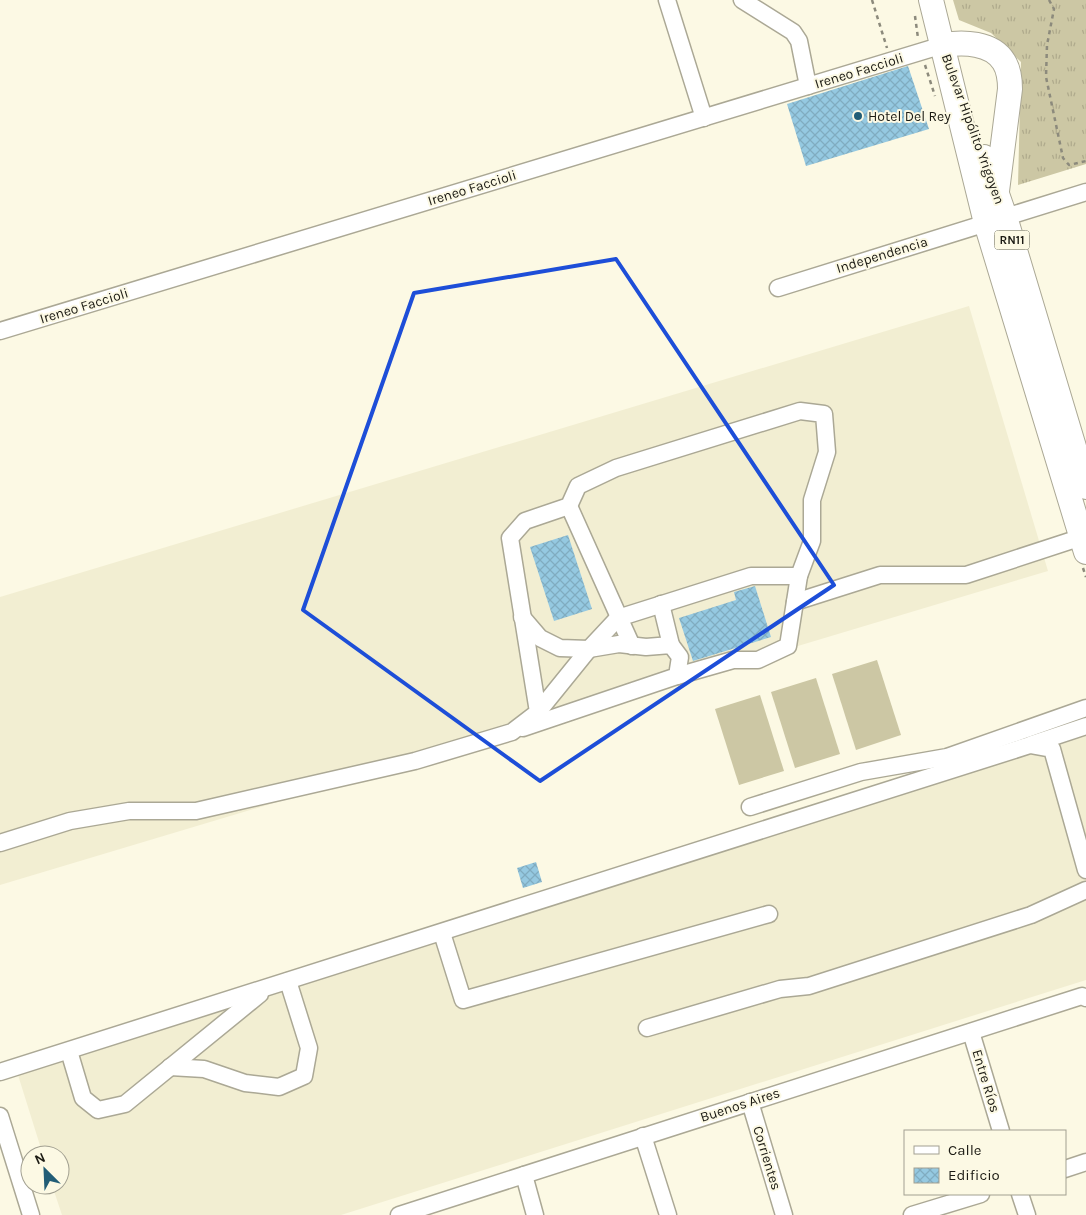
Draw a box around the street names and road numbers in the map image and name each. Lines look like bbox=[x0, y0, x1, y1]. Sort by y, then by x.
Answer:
street label: Ireneo Faccioli bbox=[813, 49, 905, 93]
street label: Bulevar Hipólito Yrigoyen bbox=[938, 51, 1008, 207]
street label: Ireneo Faccioli bbox=[426, 166, 518, 210]
road number: RN11 bbox=[994, 230, 1030, 250]
street label: Independencia bbox=[834, 233, 930, 277]
street label: Ireneo Faccioli bbox=[38, 284, 130, 328]
street label: Entre Ríos bbox=[968, 1047, 1004, 1115]
street label: Buenos Aires bbox=[698, 1084, 782, 1126]
street label: Corrientes bbox=[749, 1124, 785, 1192]

